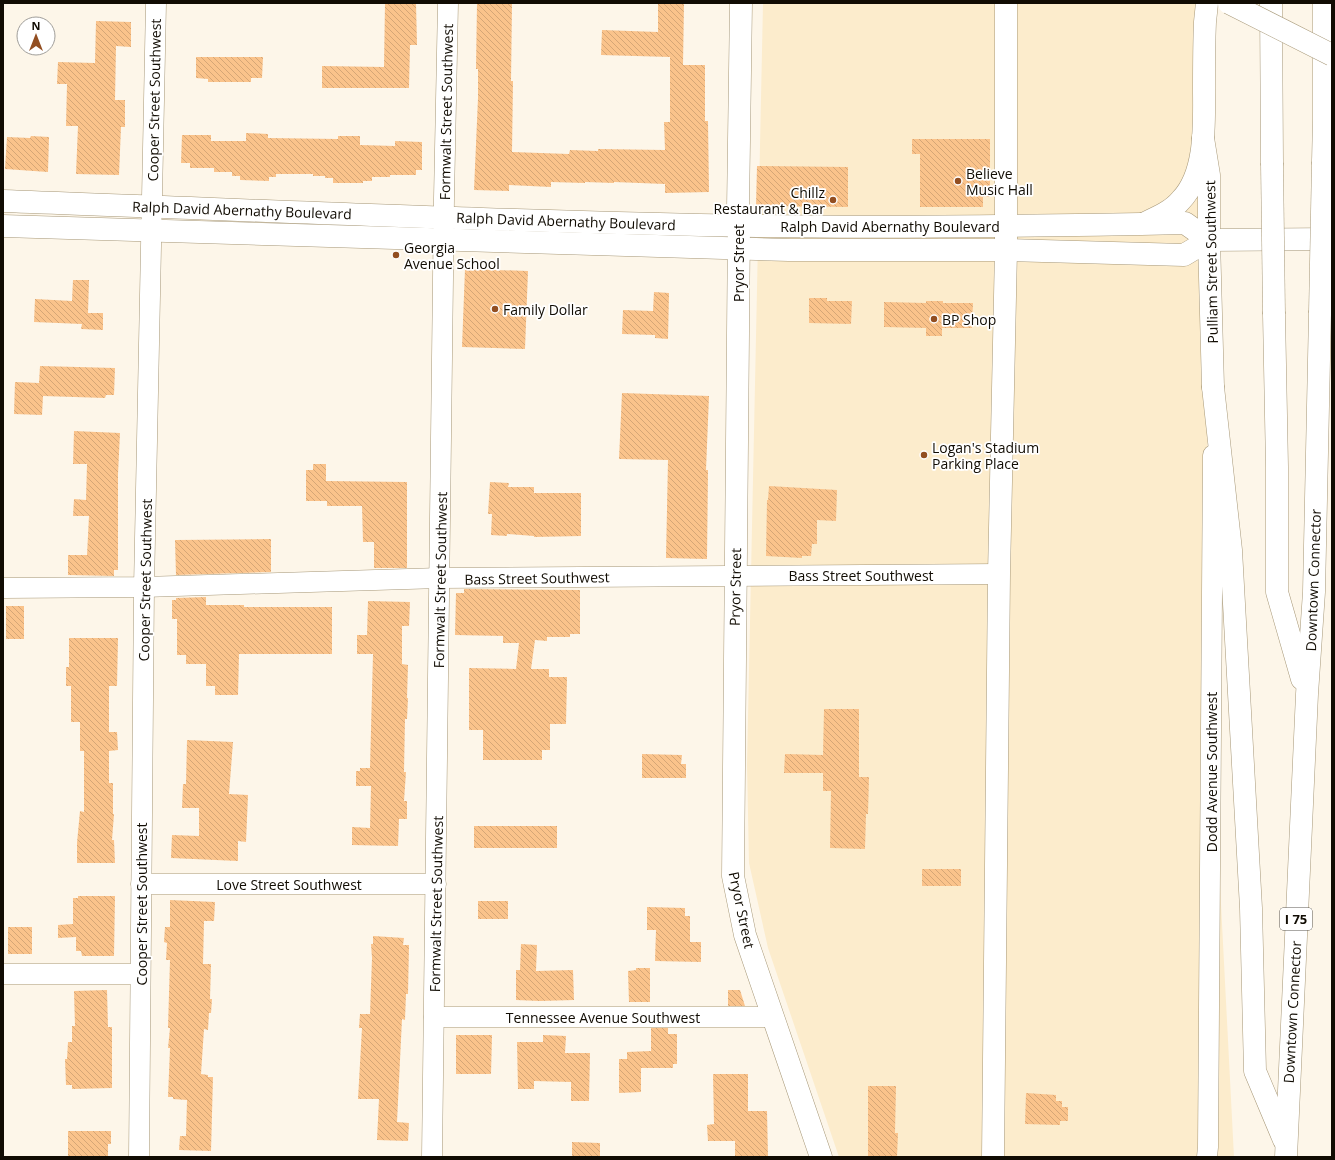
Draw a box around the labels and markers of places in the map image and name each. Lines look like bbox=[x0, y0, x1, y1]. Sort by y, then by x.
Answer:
place label: Believe Music Hall bbox=[966, 164, 1033, 199]
marker: Believe Music Hall bbox=[953, 176, 963, 186]
place label: Chillz Restaurant & Bar bbox=[713, 183, 825, 218]
marker: Chillz Restaurant & Bar bbox=[828, 195, 838, 205]
place label: Georgia Avenue School bbox=[404, 238, 500, 273]
marker: Georgia Avenue School bbox=[391, 250, 401, 260]
place label: Family Dollar bbox=[503, 300, 588, 319]
marker: Family Dollar bbox=[490, 304, 500, 314]
place label: BP Shop bbox=[942, 310, 996, 329]
marker: BP Shop bbox=[929, 314, 939, 324]
place label: Logan's Stadium Parking Place bbox=[932, 438, 1039, 473]
marker: Logan's Stadium Parking Place bbox=[919, 450, 929, 460]

